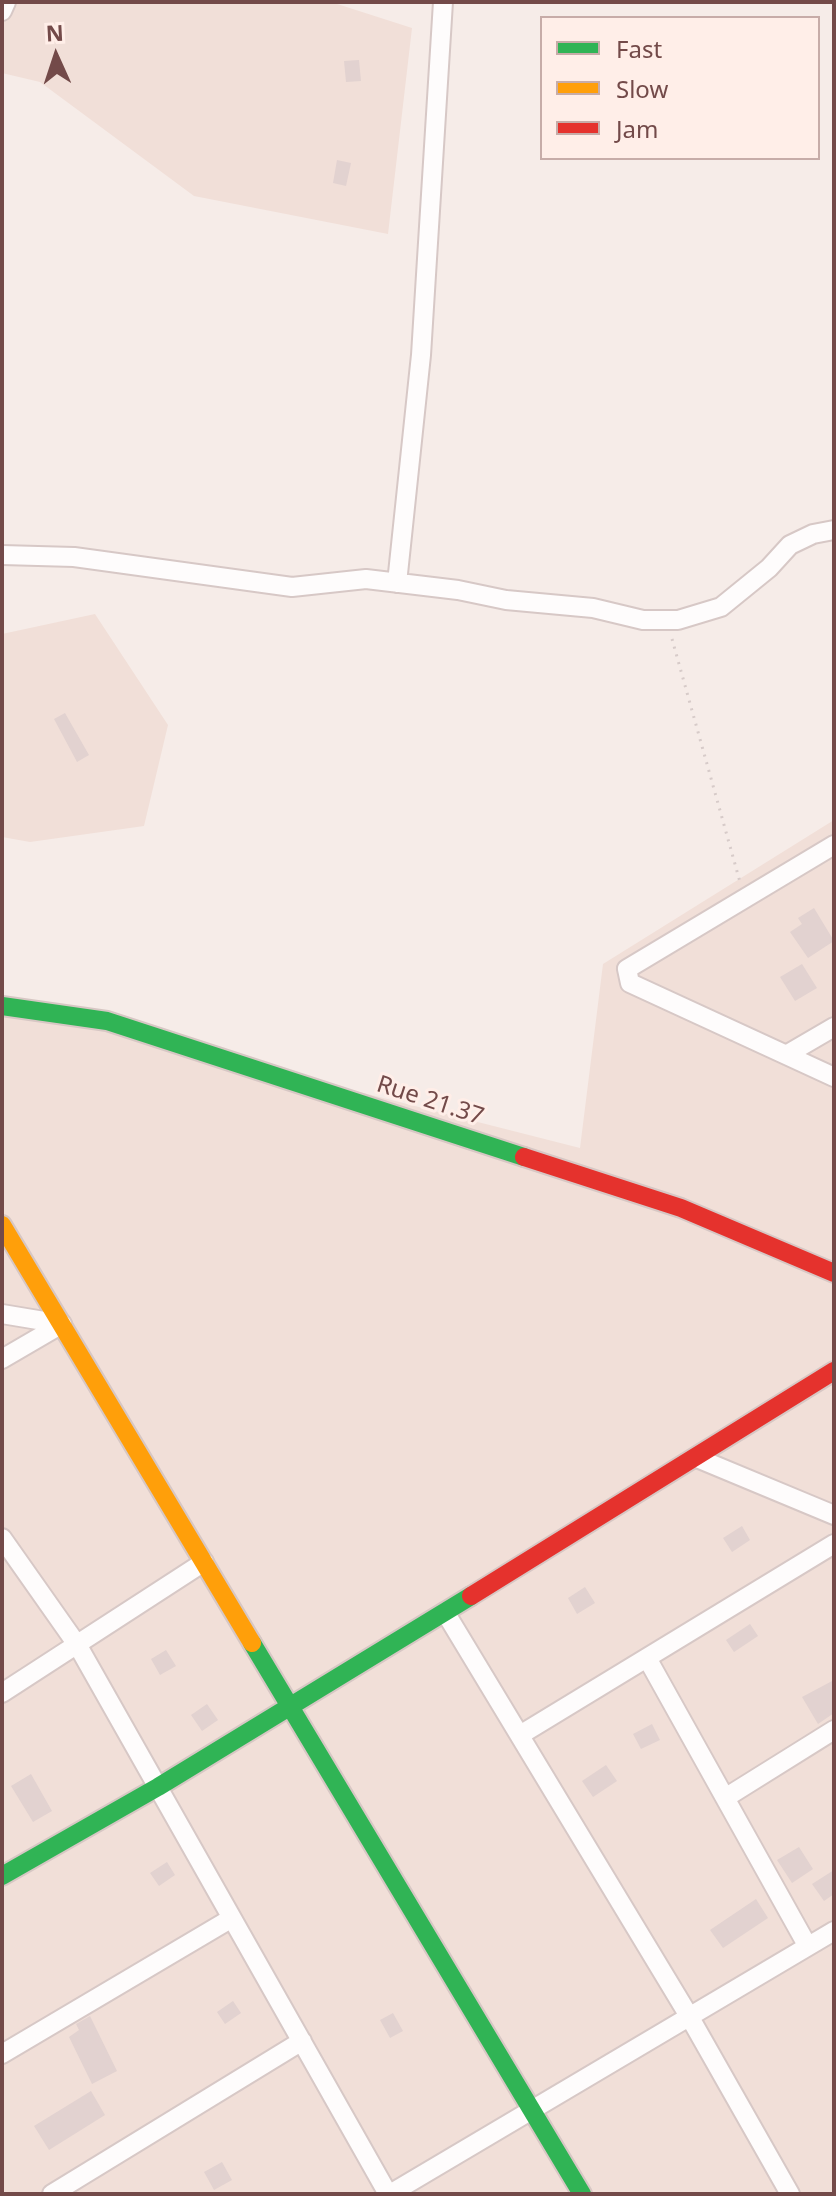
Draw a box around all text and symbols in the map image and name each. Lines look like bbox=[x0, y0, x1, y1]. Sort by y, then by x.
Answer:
north arrow bbox=[16, 16, 96, 96]
legend bbox=[540, 16, 820, 160]
text: N bbox=[45, 17, 64, 47]
text: Fast bbox=[616, 32, 662, 65]
text: Slow bbox=[616, 72, 668, 105]
text: Jam bbox=[616, 112, 658, 145]
street label: Rue 21.37 bbox=[373, 1070, 487, 1132]

